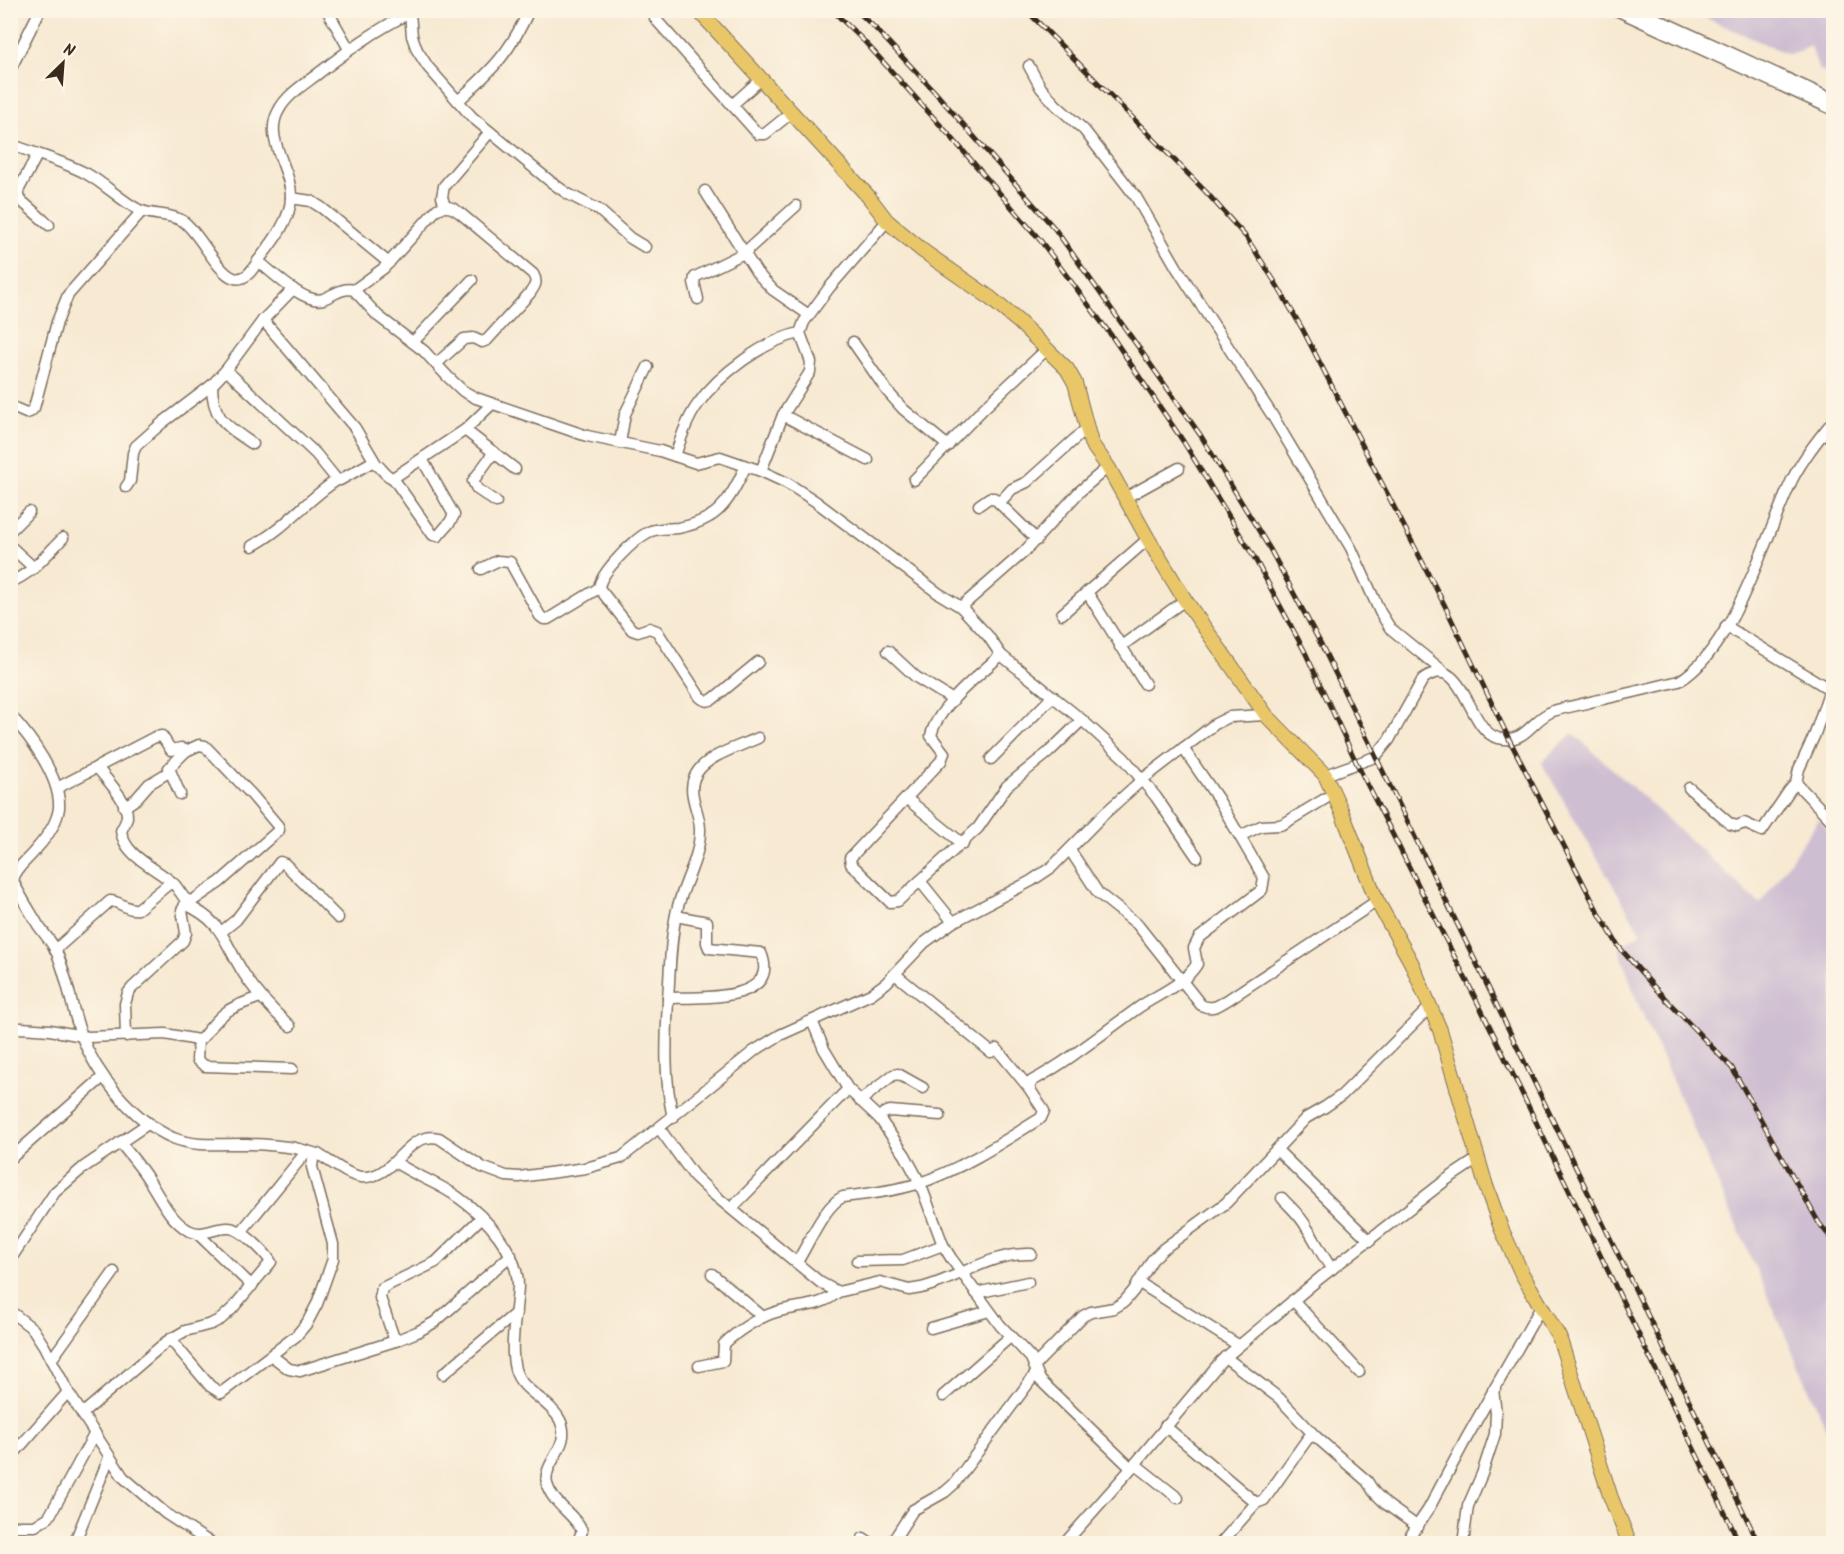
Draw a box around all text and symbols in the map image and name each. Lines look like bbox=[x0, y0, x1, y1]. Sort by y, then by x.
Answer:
north arrow bbox=[33, 33, 93, 93]
text: N bbox=[59, 37, 79, 64]

